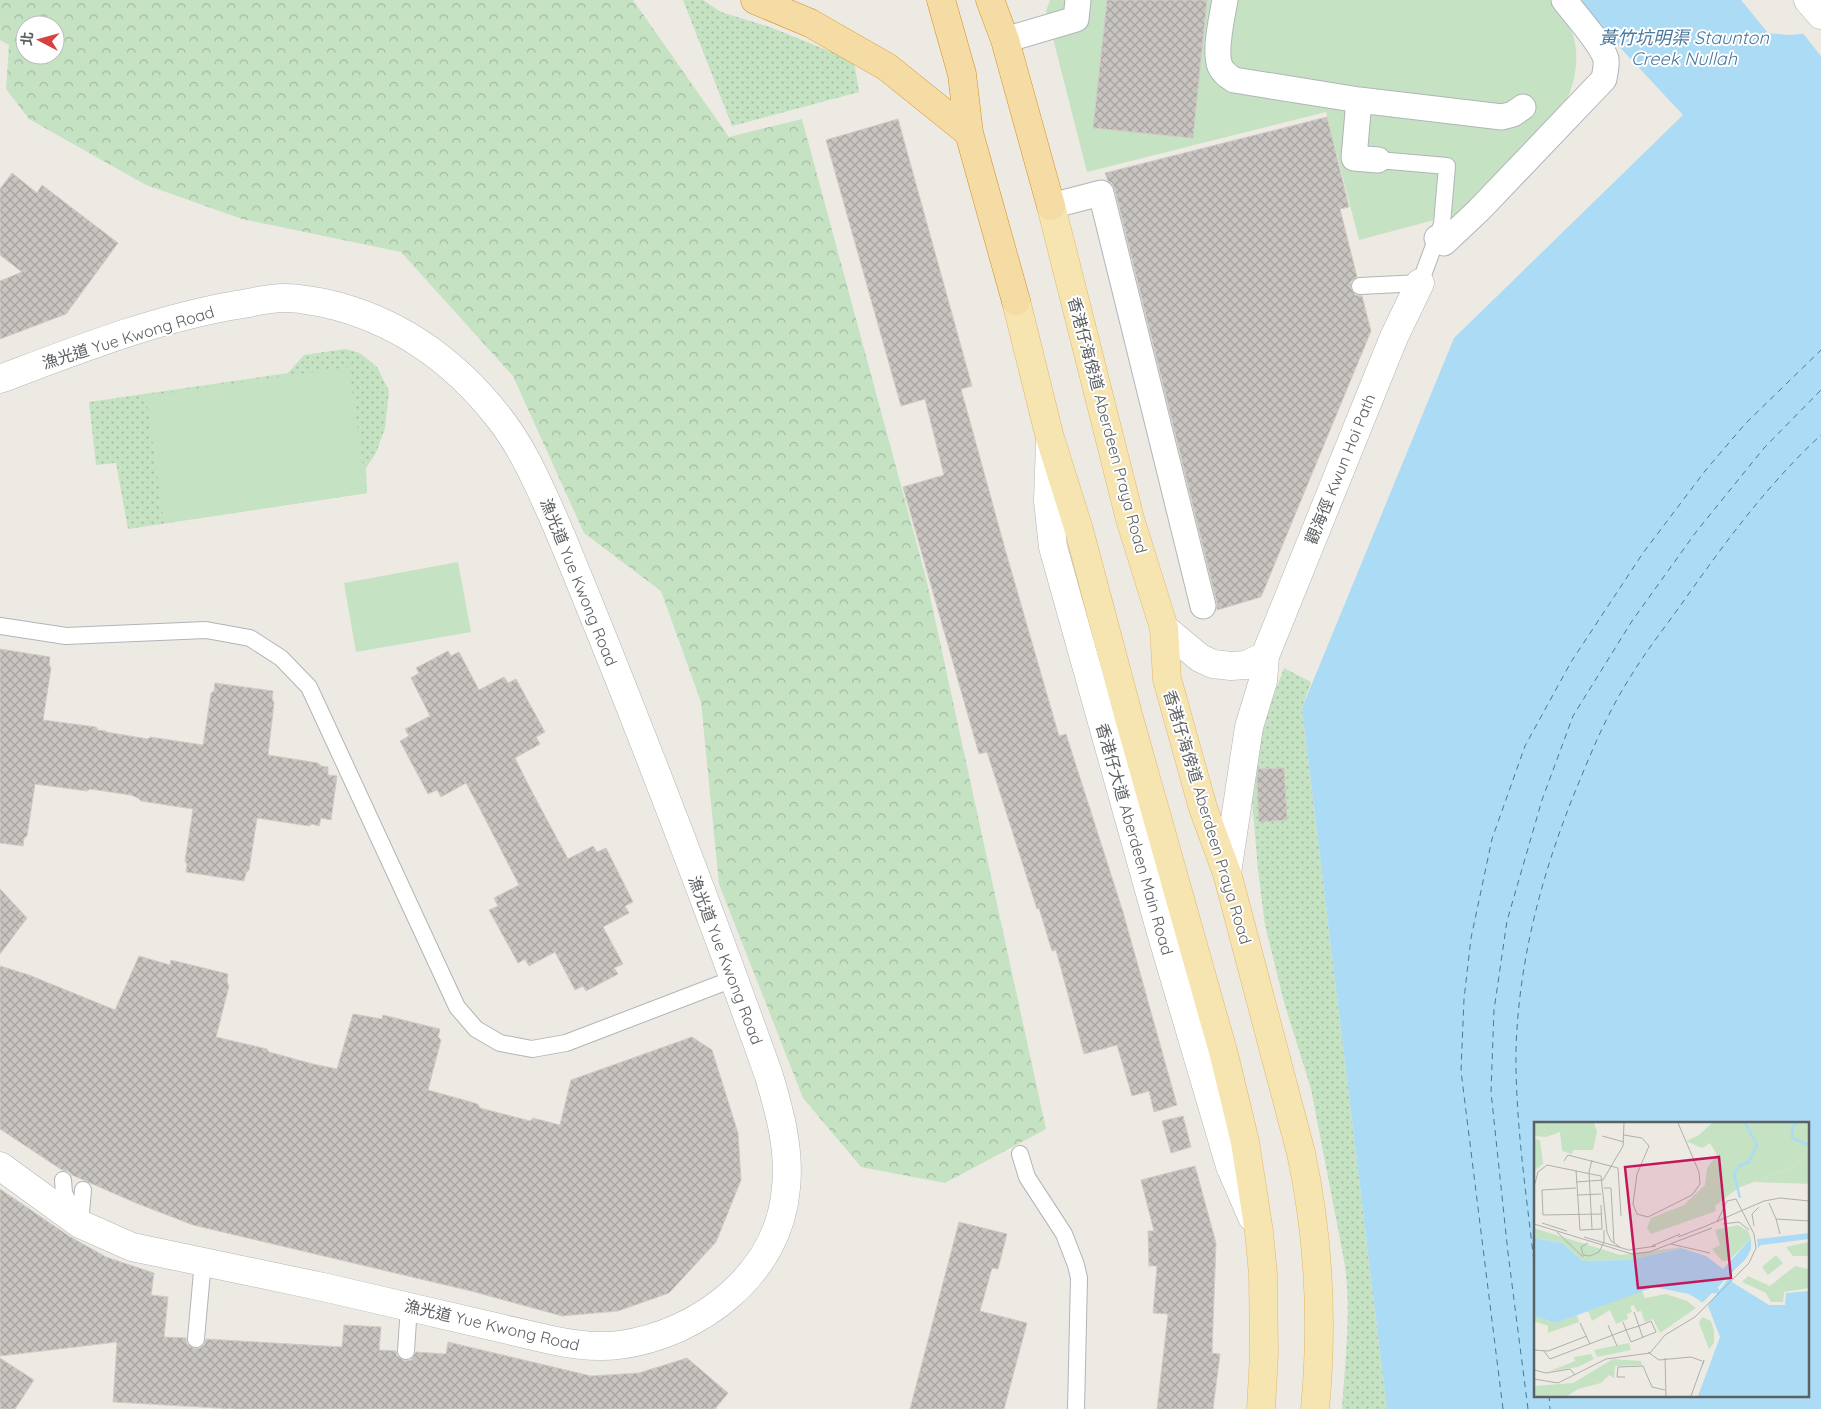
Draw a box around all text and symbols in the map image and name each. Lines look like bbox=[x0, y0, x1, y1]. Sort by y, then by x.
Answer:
north arrow bbox=[15, 15, 65, 65]
water label: 黃竹坑明渠 Staunton Creek Nullah bbox=[1599, 26, 1769, 70]
text: 北 bbox=[17, 31, 37, 47]
street label: 香港仔海傍道 Aberdeen Praya Road bbox=[1064, 295, 1152, 555]
street label: 漁光道 Yue Kwong Road bbox=[39, 301, 217, 373]
street label: 觀海徑 Kwun Hoi Path bbox=[1301, 391, 1379, 547]
street label: 漁光道 Yue Kwong Road bbox=[536, 495, 622, 669]
street label: 香港仔海傍道 Aberdeen Praya Road bbox=[1160, 688, 1256, 946]
street label: 香港仔大道 Aberdeen Main Road bbox=[1092, 721, 1178, 957]
street label: 漁光道 Yue Kwong Road bbox=[685, 873, 767, 1047]
inset map bbox=[1534, 1122, 1808, 1396]
street label: 漁光道 Yue Kwong Road bbox=[403, 1295, 581, 1355]

